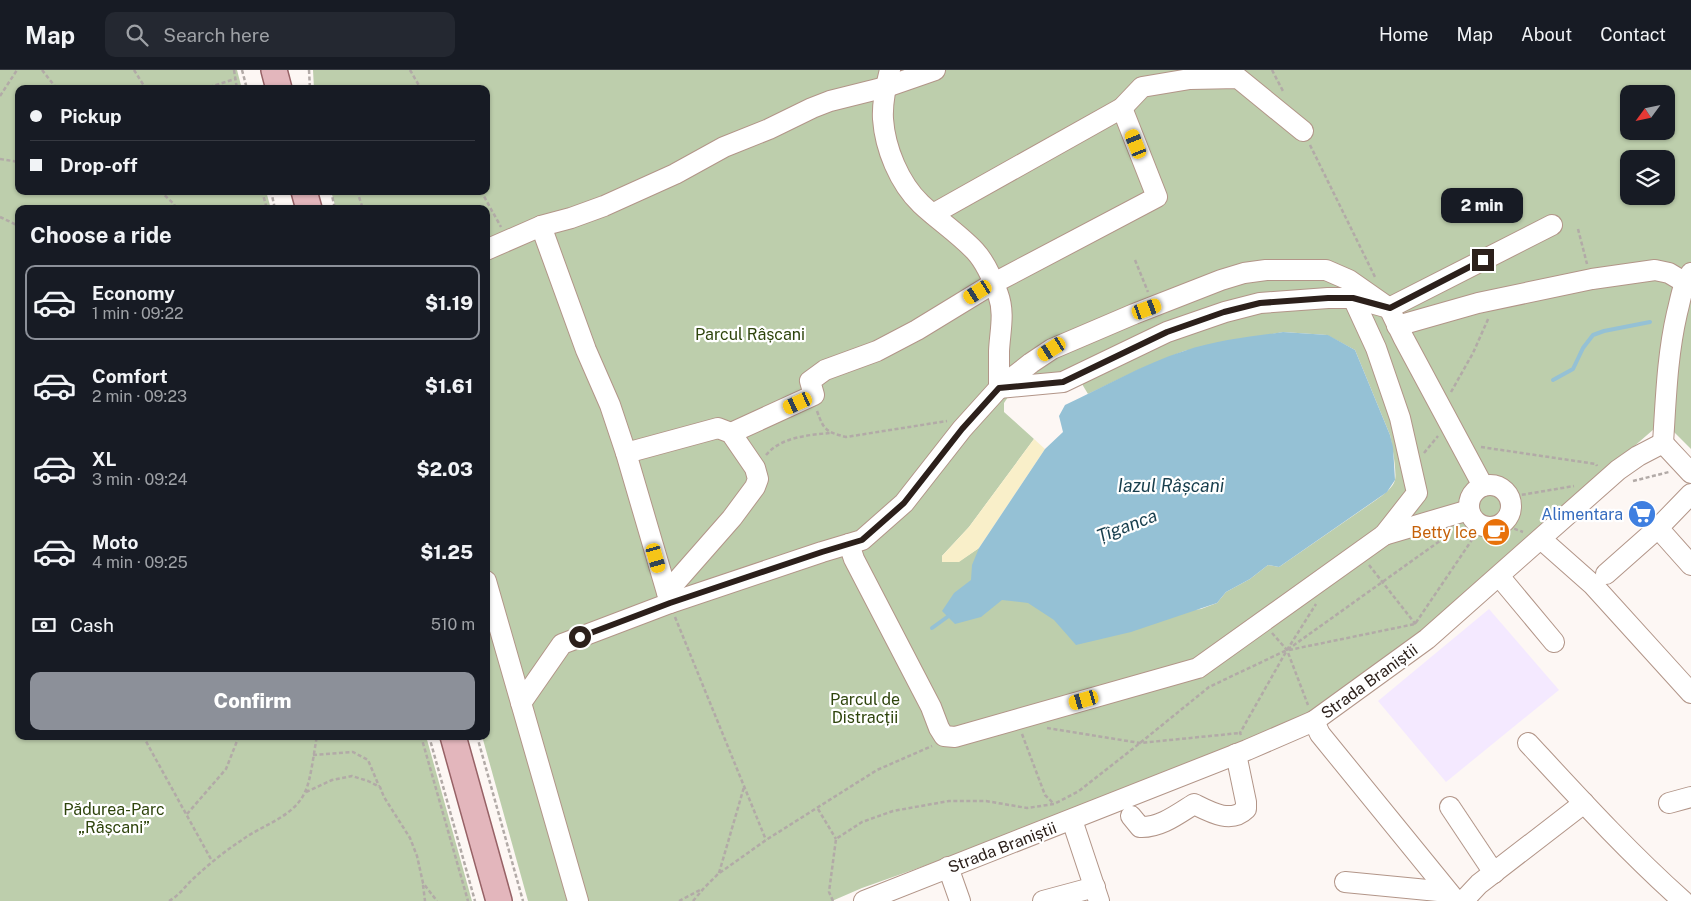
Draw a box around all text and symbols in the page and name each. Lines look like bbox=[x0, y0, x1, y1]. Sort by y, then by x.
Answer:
search box bbox=[105, 12, 455, 57]
text: Map bbox=[25, 21, 75, 49]
icon: search bbox=[123, 21, 151, 49]
text: Search here bbox=[163, 24, 270, 46]
text: Home bbox=[1379, 24, 1429, 45]
text: Map bbox=[1457, 24, 1493, 45]
text: About bbox=[1521, 24, 1572, 45]
text: Contact bbox=[1600, 24, 1666, 45]
north arrow bbox=[1620, 85, 1675, 140]
map controls bbox=[1620, 85, 1675, 205]
text: Pickup bbox=[60, 105, 122, 127]
car bbox=[1123, 127, 1148, 161]
button: layers bbox=[1620, 150, 1675, 205]
text: Drop-off bbox=[60, 154, 137, 176]
callout: 2 min bbox=[1442, 188, 1524, 222]
text: 2 min bbox=[1461, 196, 1503, 215]
text: Choose a ride bbox=[30, 222, 172, 248]
route end bbox=[1472, 249, 1494, 271]
car bbox=[961, 278, 994, 306]
icon: car bbox=[32, 280, 77, 325]
text: Economy bbox=[92, 282, 175, 304]
text: $1.19 bbox=[425, 292, 473, 314]
car bbox=[1130, 297, 1163, 321]
text: 1 min · 09:22 bbox=[92, 304, 184, 323]
park label: Parcul Râșcani bbox=[695, 325, 805, 344]
car bbox=[1035, 335, 1068, 363]
icon: car bbox=[32, 363, 77, 408]
text: Comfort bbox=[92, 365, 168, 387]
text: $1.61 bbox=[425, 375, 473, 397]
text: 2 min · 09:23 bbox=[92, 387, 187, 406]
car bbox=[781, 390, 814, 416]
icon: car bbox=[32, 446, 77, 491]
text: XL bbox=[92, 448, 117, 470]
text: $2.03 bbox=[417, 458, 473, 480]
text: 3 min · 09:24 bbox=[92, 470, 188, 489]
water label: Iazul Râșcani bbox=[1118, 475, 1225, 496]
supermarket icon: Alimentara bbox=[1627, 499, 1657, 529]
water label: Țîganca bbox=[1094, 504, 1160, 547]
place label: Alimentara bbox=[1541, 505, 1623, 524]
cafe icon: Betty Ice bbox=[1481, 517, 1511, 547]
place label: Betty Ice bbox=[1411, 523, 1477, 542]
icon: car bbox=[32, 529, 77, 574]
text: Moto bbox=[92, 531, 138, 553]
text: $1.25 bbox=[420, 541, 473, 563]
car bbox=[644, 542, 667, 574]
text: 4 min · 09:25 bbox=[92, 553, 188, 572]
icon: cash bbox=[30, 611, 58, 639]
text: Cash bbox=[70, 614, 114, 636]
text: 510 m bbox=[431, 615, 475, 634]
route start bbox=[569, 626, 591, 648]
street label: Strada Braniștii bbox=[1317, 640, 1421, 723]
button: Confirm bbox=[30, 672, 475, 730]
car bbox=[1067, 689, 1100, 711]
park label: Parcul de Distracții bbox=[830, 690, 900, 727]
park label: Pădurea-Parc „Râșcani” bbox=[63, 800, 165, 837]
street label: Strada Braniștii bbox=[945, 818, 1059, 877]

